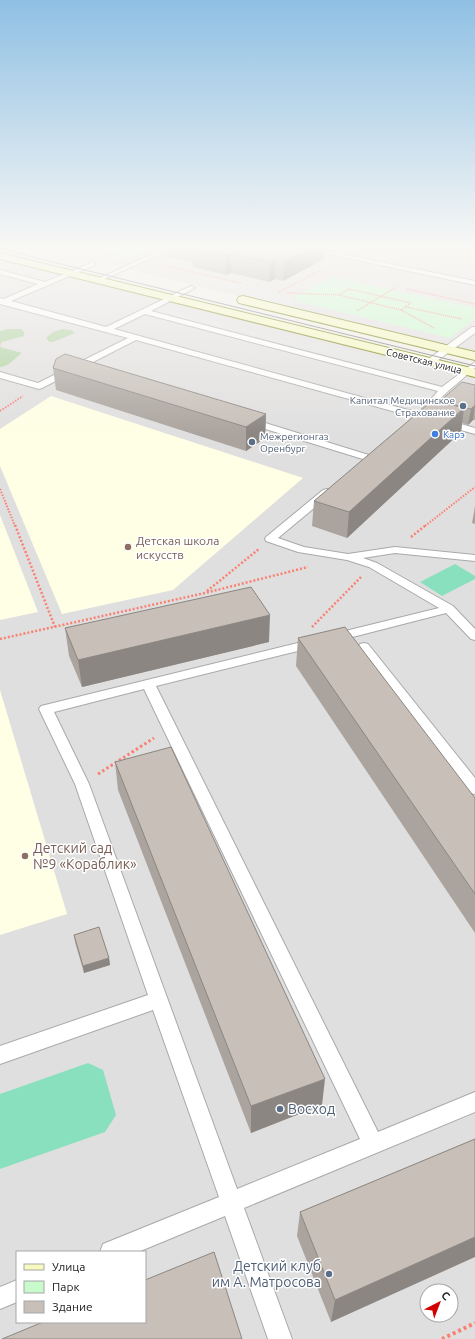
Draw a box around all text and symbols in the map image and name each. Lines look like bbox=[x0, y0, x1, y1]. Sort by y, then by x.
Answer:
street label: Советская улица bbox=[385, 346, 463, 376]
place label: Капитал Медицинское Страхование bbox=[350, 395, 455, 418]
marker: Капитал Медицинское Страхование bbox=[458, 401, 468, 411]
marker: Карэ bbox=[430, 429, 440, 439]
place label: Карэ bbox=[443, 429, 465, 440]
place label: Межрегионгаз Оренбург bbox=[260, 431, 329, 454]
marker: Межрегионгаз Оренбург bbox=[247, 437, 257, 447]
place label: Детская школа искусств bbox=[136, 534, 219, 561]
marker: Детская школа искусств bbox=[123, 542, 133, 552]
place label: Детский сад №9 «Кораблик» bbox=[33, 840, 137, 872]
marker: Детский сад №9 «Кораблик» bbox=[20, 851, 30, 861]
place label: Восход bbox=[288, 1101, 335, 1117]
marker: Восход bbox=[275, 1104, 285, 1114]
legend bbox=[16, 1251, 146, 1323]
place label: Детский клуб им А. Матросова bbox=[212, 1258, 321, 1290]
text: Улица bbox=[52, 1260, 85, 1273]
marker: Детский клуб им А. Матросова bbox=[324, 1269, 334, 1279]
text: Парк bbox=[52, 1280, 80, 1293]
north arrow bbox=[419, 1283, 459, 1323]
text: С bbox=[439, 1289, 452, 1302]
text: Здание bbox=[52, 1300, 93, 1313]

